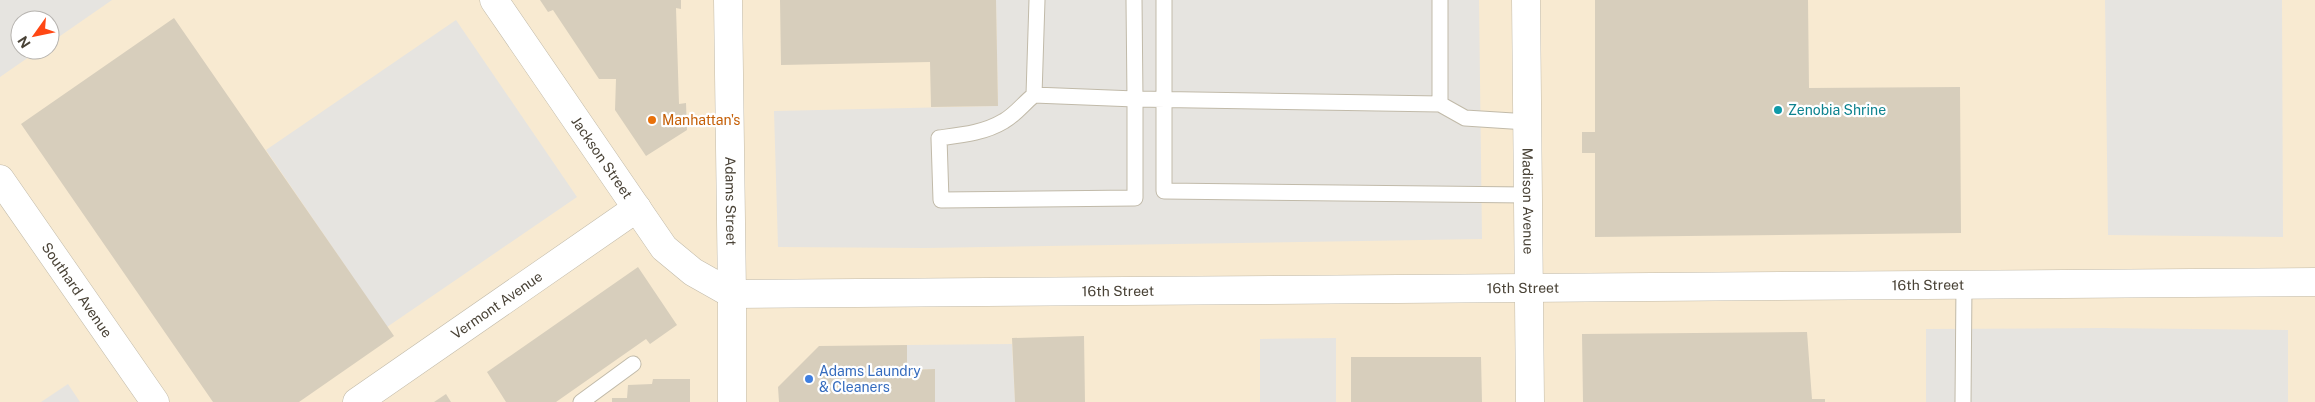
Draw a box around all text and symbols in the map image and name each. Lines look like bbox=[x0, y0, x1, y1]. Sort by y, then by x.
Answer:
north arrow bbox=[10, 10, 60, 60]
text: N bbox=[14, 33, 34, 51]
place label: Zenobia Shrine bbox=[1788, 102, 1886, 118]
marker: Zenobia Shrine bbox=[1772, 104, 1784, 116]
place label: Manhattan's bbox=[662, 112, 740, 128]
street label: Jackson Street bbox=[568, 113, 636, 202]
marker: Manhattan's bbox=[646, 114, 658, 126]
street label: Madison Avenue bbox=[1519, 148, 1537, 254]
street label: Adams Street bbox=[722, 156, 739, 246]
street label: Southard Avenue bbox=[39, 239, 116, 340]
street label: Vermont Avenue bbox=[448, 268, 545, 342]
street label: 16th Street bbox=[1892, 277, 1964, 293]
street label: 16th Street bbox=[1487, 280, 1559, 296]
street label: 16th Street bbox=[1082, 283, 1154, 299]
place label: Adams Laundry & Cleaners bbox=[819, 363, 921, 395]
marker: Adams Laundry & Cleaners bbox=[803, 373, 815, 385]

